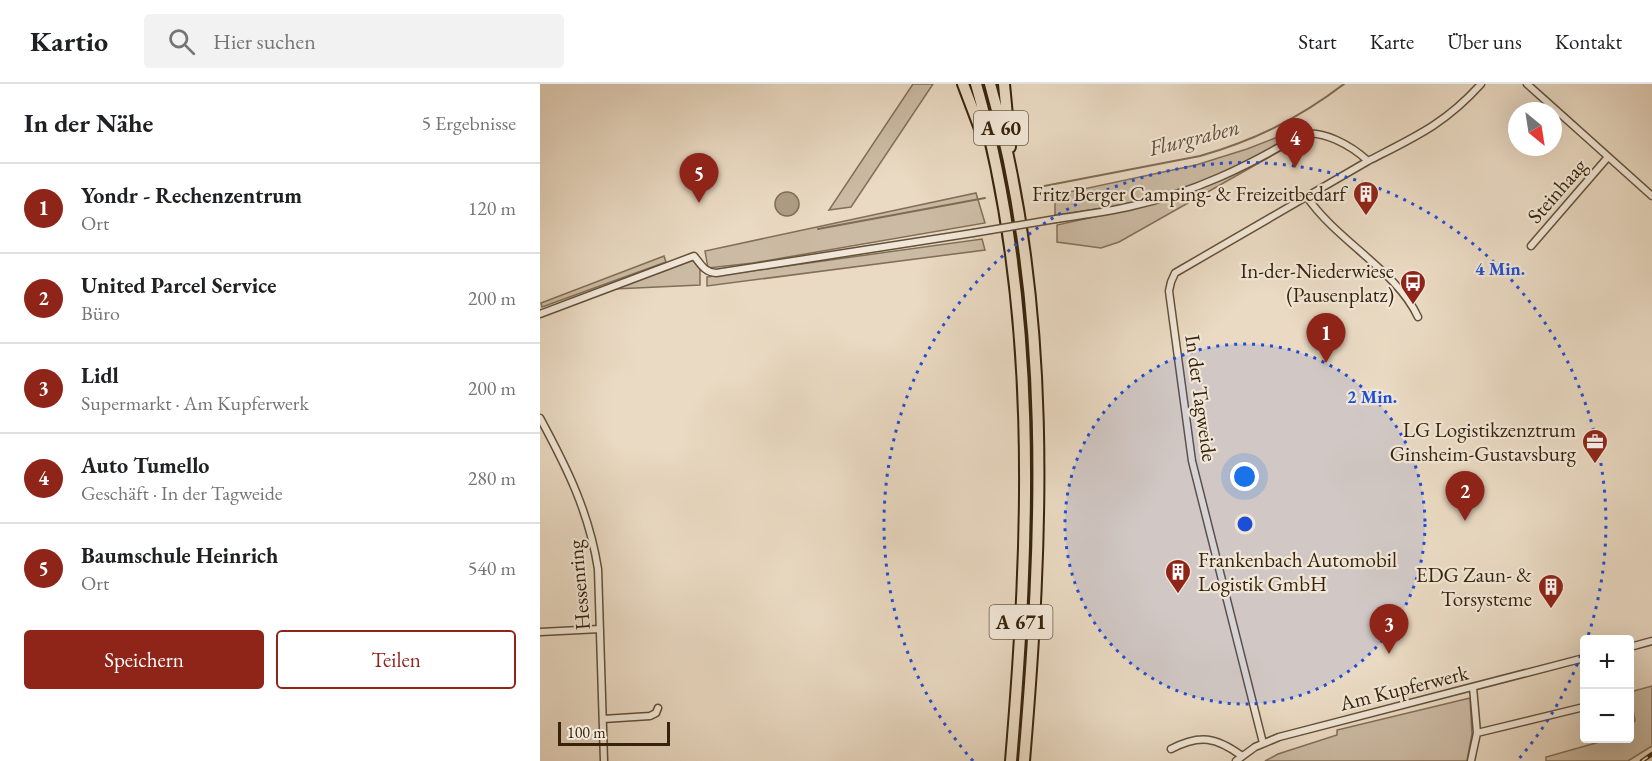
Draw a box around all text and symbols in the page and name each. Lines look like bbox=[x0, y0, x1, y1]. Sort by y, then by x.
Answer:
search box bbox=[144, 14, 564, 68]
text: Kartio bbox=[30, 23, 108, 59]
icon: search bbox=[165, 25, 198, 58]
text: Hier suchen bbox=[213, 27, 316, 56]
text: Start bbox=[1298, 28, 1337, 55]
text: Karte bbox=[1370, 28, 1414, 55]
text: Über uns bbox=[1447, 28, 1522, 55]
text: Kontakt bbox=[1555, 28, 1622, 55]
north arrow bbox=[1508, 102, 1562, 156]
text: In der Nähe bbox=[24, 106, 153, 140]
text: 5 Ergebnisse bbox=[421, 110, 516, 136]
road number: A 60 bbox=[974, 111, 1028, 145]
water label: Flurgraben bbox=[1145, 112, 1243, 163]
pin: 4 bbox=[1276, 118, 1314, 168]
street label: Steinhaag bbox=[1521, 152, 1593, 229]
pin: 5 bbox=[680, 154, 718, 203]
building icon: Fritz Berger Camping- & Freizeitbedarf bbox=[1351, 179, 1381, 217]
place label: Fritz Berger Camping- & Freizeitbedarf bbox=[1032, 180, 1348, 207]
text: Yondr - Rechenzentrum bbox=[81, 181, 302, 210]
text: 1 bbox=[38, 195, 49, 221]
text: 120 m bbox=[468, 195, 516, 221]
text: Ort bbox=[81, 210, 109, 236]
place label: In-der-Niederwiese (Pausenplatz) bbox=[1240, 257, 1394, 308]
text: 4 Min. bbox=[1475, 257, 1525, 280]
bus stop icon: In-der-Niederwiese (Pausenplatz) bbox=[1398, 268, 1428, 306]
text: United Parcel Service bbox=[81, 271, 276, 300]
text: 2 bbox=[38, 285, 49, 311]
text: 200 m bbox=[468, 285, 516, 311]
text: Büro bbox=[81, 300, 120, 326]
pin: 1 bbox=[1306, 314, 1346, 363]
street label: In der Tagweide bbox=[1179, 333, 1224, 463]
text: Lidl bbox=[81, 361, 119, 390]
text: 3 bbox=[38, 375, 49, 401]
text: 200 m bbox=[468, 375, 516, 401]
text: 2 Min. bbox=[1347, 385, 1397, 408]
text: Supermarkt · Am Kupferwerk bbox=[81, 390, 309, 416]
place label: LG Logistikzenztrum Ginsheim-Gustavsburg bbox=[1390, 416, 1577, 467]
office icon: LG Logistikzenztrum Ginsheim-Gustavsburg bbox=[1580, 427, 1610, 465]
text: Auto Tumello bbox=[81, 451, 209, 480]
your location bbox=[1230, 462, 1259, 491]
text: 4 bbox=[38, 465, 49, 491]
text: 280 m bbox=[468, 465, 516, 491]
pin: 2 bbox=[1446, 472, 1484, 521]
text: Geschäft · In der Tagweide bbox=[81, 480, 283, 506]
centre of rings bbox=[1235, 514, 1255, 534]
street label: Hessenring bbox=[561, 538, 596, 631]
text: Baumschule Heinrich bbox=[81, 541, 278, 570]
place label: Frankenbach Automobil Logistik GmbH bbox=[1198, 546, 1397, 597]
text: 5 bbox=[38, 555, 49, 581]
text: 540 m bbox=[468, 555, 516, 581]
building icon: Frankenbach Automobil Logistik GmbH bbox=[1163, 557, 1193, 595]
place label: EDG Zaun- & Torsysteme bbox=[1416, 561, 1532, 612]
text: Ort bbox=[81, 570, 109, 596]
building icon: EDG Zaun- & Torsysteme bbox=[1536, 572, 1566, 610]
pin: 3 bbox=[1370, 604, 1408, 654]
road number: A 671 bbox=[990, 605, 1052, 639]
button: Speichern bbox=[24, 630, 264, 689]
button: Teilen bbox=[276, 630, 516, 689]
map controls bbox=[1580, 635, 1634, 743]
button: + bbox=[1580, 635, 1634, 689]
street label: Am Kupferwerk bbox=[1336, 658, 1472, 717]
button: − bbox=[1580, 689, 1634, 743]
scale bar bbox=[558, 719, 670, 746]
text: 100 m bbox=[567, 722, 606, 743]

